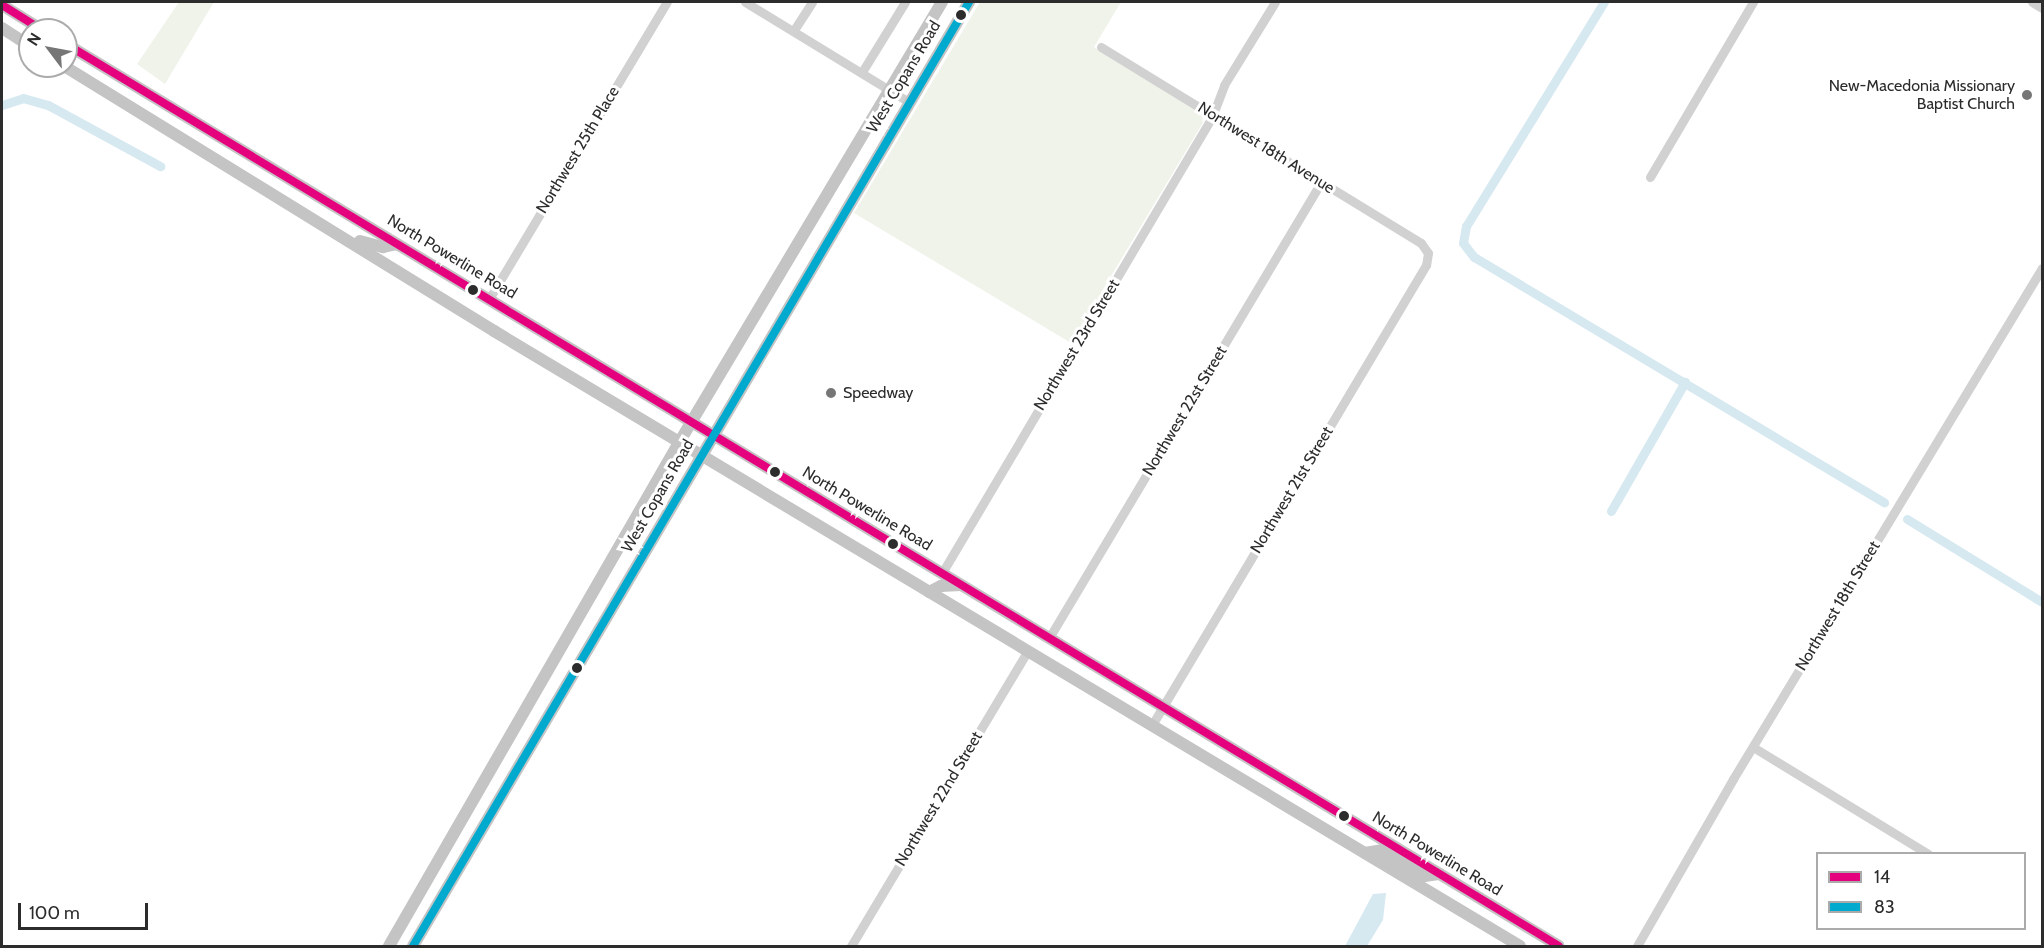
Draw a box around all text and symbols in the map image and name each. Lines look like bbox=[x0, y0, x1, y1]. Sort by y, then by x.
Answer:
unlabelled marker bbox=[955, 9, 967, 21]
north arrow bbox=[18, 18, 78, 78]
street label: West Copans Road bbox=[863, 18, 945, 136]
text: N bbox=[23, 29, 45, 49]
place label: New-Macedonia Missionary Baptist Church bbox=[1829, 76, 2015, 114]
street label: Northwest 25th Place bbox=[532, 83, 624, 217]
marker: New-Macedonia Missionary Baptist Church bbox=[2020, 88, 2034, 102]
street label: Northwest 18th Avenue bbox=[1194, 98, 1338, 198]
street label: North Powerline Road bbox=[384, 211, 520, 303]
street label: Northwest 23rd Street bbox=[1030, 276, 1124, 414]
unlabelled marker bbox=[467, 284, 479, 296]
street label: Northwest 22st Street bbox=[1139, 343, 1231, 479]
place label: Speedway bbox=[843, 383, 913, 403]
marker: Speedway bbox=[824, 386, 838, 400]
street label: Northwest 21st Street bbox=[1247, 423, 1337, 557]
street label: West Copans Road bbox=[618, 436, 698, 556]
street label: North Powerline Road bbox=[799, 463, 935, 555]
unlabelled marker bbox=[769, 466, 781, 478]
unlabelled marker bbox=[887, 538, 899, 550]
street label: Northwest 18th Street bbox=[1792, 538, 1884, 674]
unlabelled marker bbox=[571, 662, 583, 674]
street label: Northwest 22nd Street bbox=[891, 728, 987, 870]
street label: North Powerline Road bbox=[1369, 808, 1505, 900]
unlabelled marker bbox=[1338, 810, 1350, 822]
legend bbox=[1816, 852, 2026, 930]
text: 14 bbox=[1874, 866, 1890, 888]
scale bar bbox=[21, 891, 152, 929]
text: 83 bbox=[1874, 896, 1895, 918]
text: 100 m bbox=[29, 902, 80, 924]

